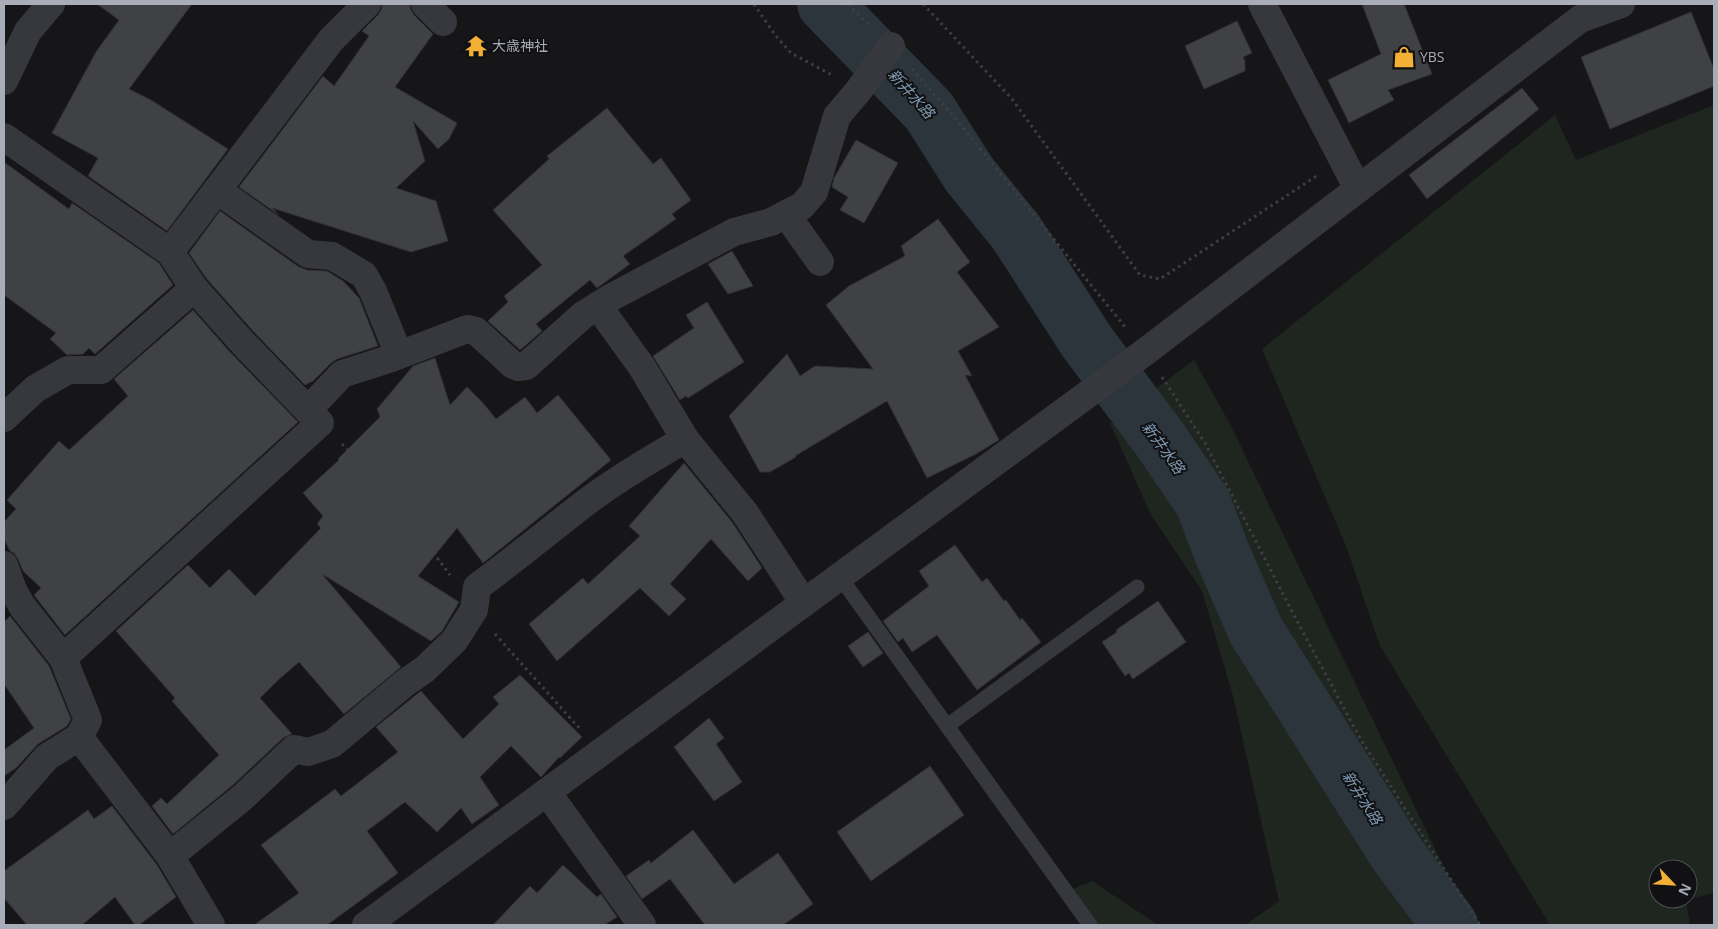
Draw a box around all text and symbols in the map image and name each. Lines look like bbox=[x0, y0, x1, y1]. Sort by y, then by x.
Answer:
temple icon: 大歳神社 bbox=[463, 33, 489, 59]
place label: 大歳神社 bbox=[492, 36, 548, 55]
shop icon: YBS bbox=[1391, 44, 1417, 70]
place label: YBS bbox=[1420, 47, 1445, 66]
water label: 新井水路 bbox=[884, 64, 941, 124]
water label: 新井水路 bbox=[1138, 417, 1191, 479]
water label: 新井水路 bbox=[1338, 767, 1388, 830]
north arrow bbox=[1648, 859, 1698, 909]
text: N bbox=[1674, 881, 1696, 899]

